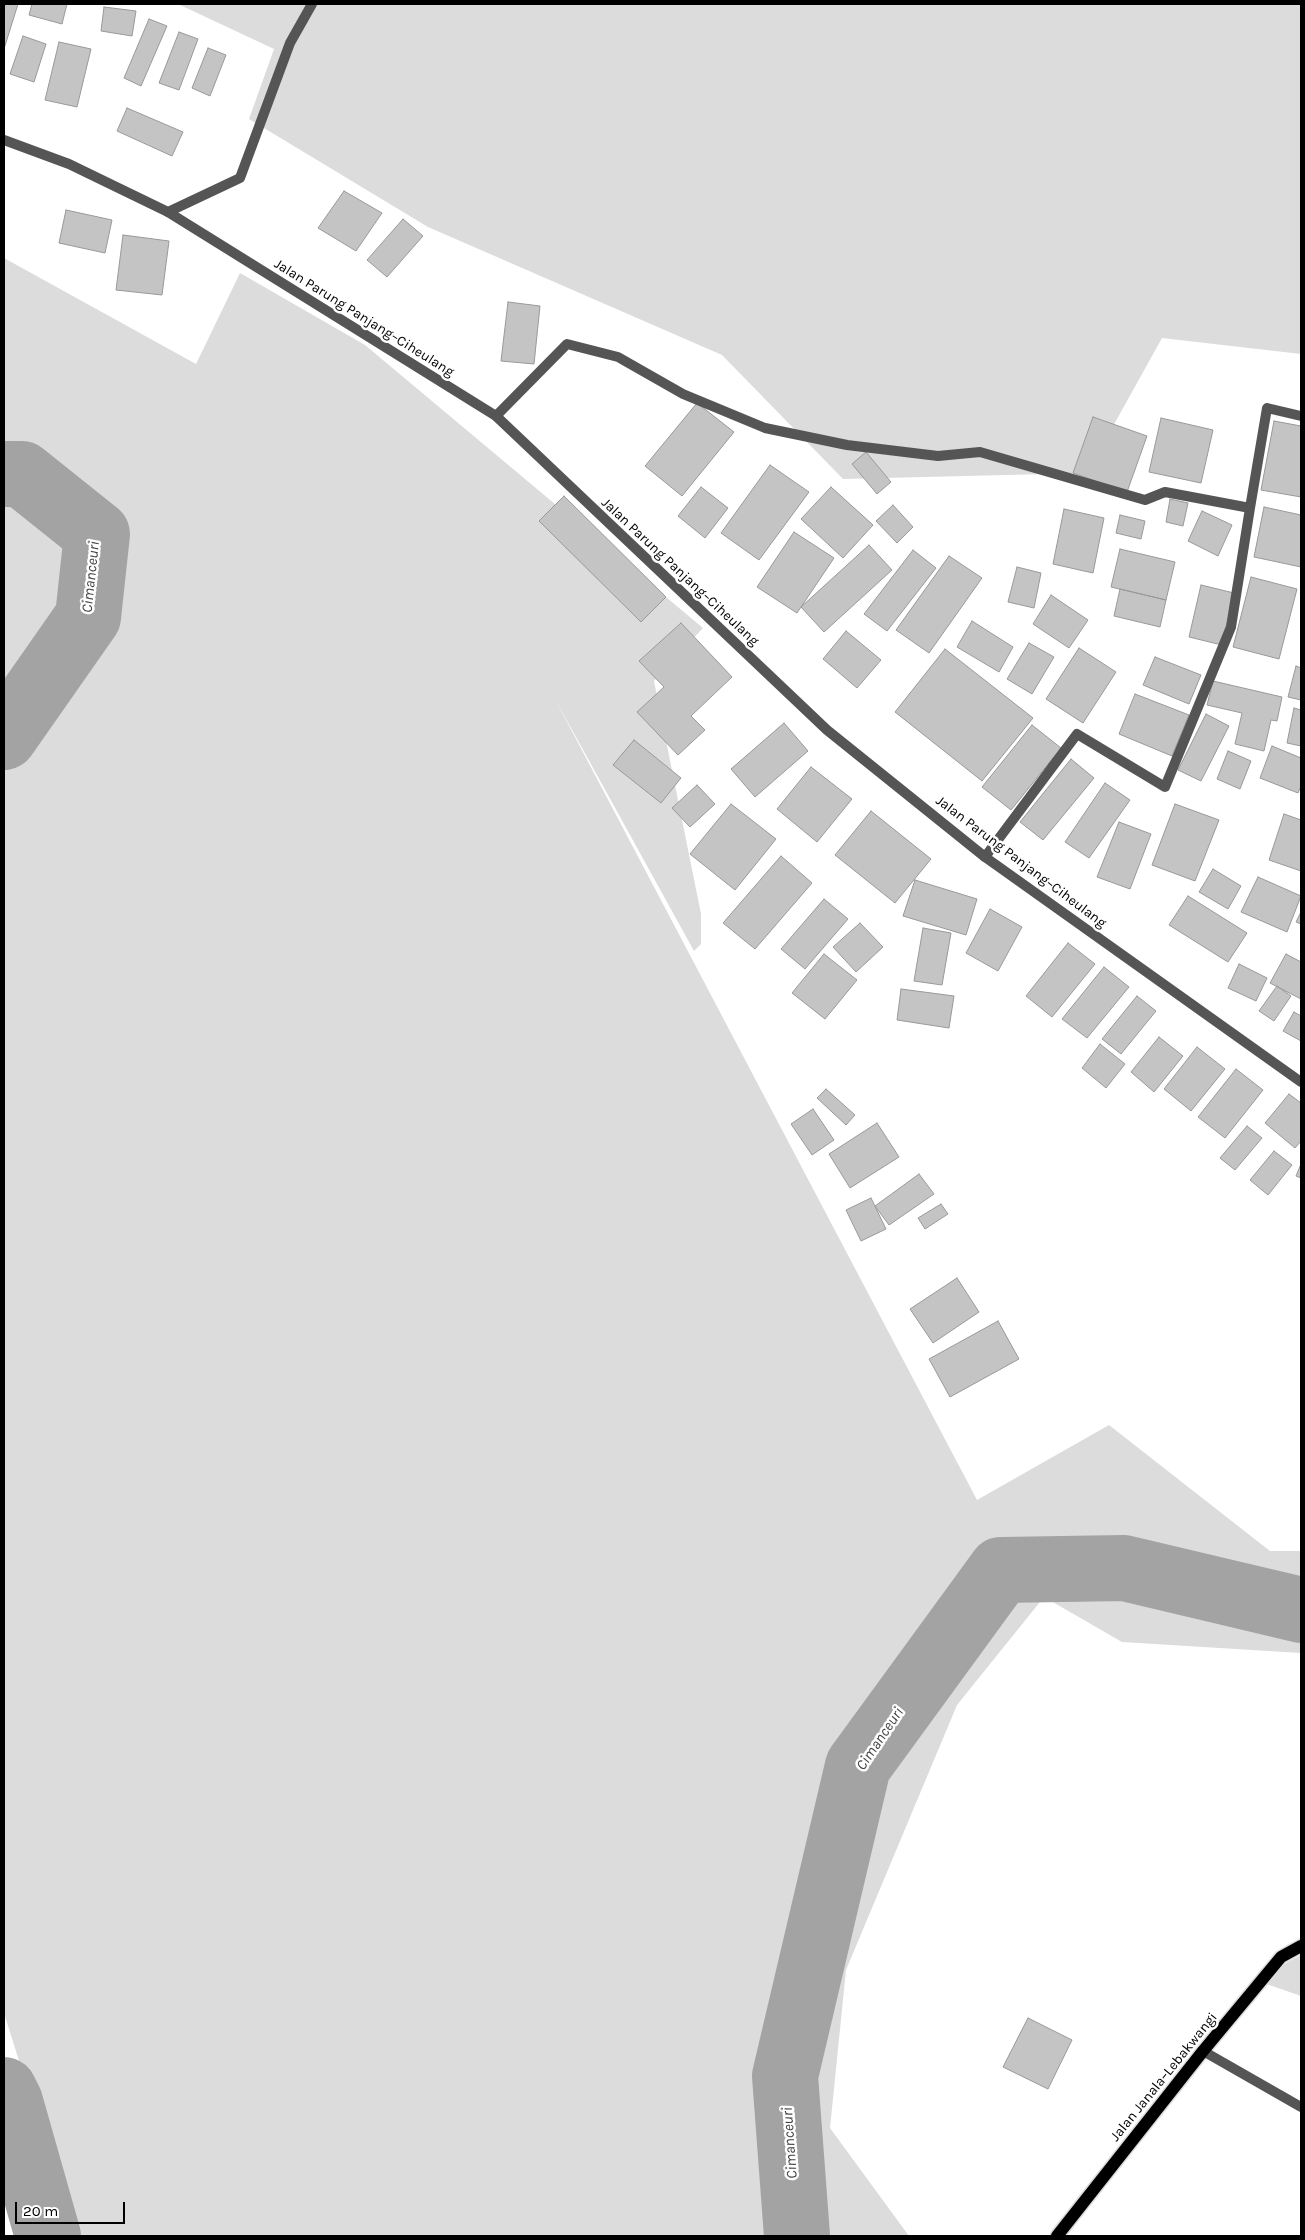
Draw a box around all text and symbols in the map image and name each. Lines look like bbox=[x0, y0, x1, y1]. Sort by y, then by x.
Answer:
street label: Jalan Parung Panjang–Ciheulang bbox=[271, 255, 457, 381]
street label: Jalan Parung Panjang–Ciheulang bbox=[598, 495, 762, 649]
water label: Cimanceuri bbox=[78, 540, 104, 614]
street label: Jalan Parung Panjang–Ciheulang bbox=[932, 792, 1110, 932]
water label: Cimanceuri bbox=[852, 1704, 908, 1774]
street label: Jalan Janala–Lebakwangi bbox=[1107, 2009, 1221, 2145]
water label: Cimanceuri bbox=[779, 2107, 801, 2179]
scale bar bbox=[18, 2192, 128, 2224]
text: 20 m bbox=[23, 2202, 58, 2220]

